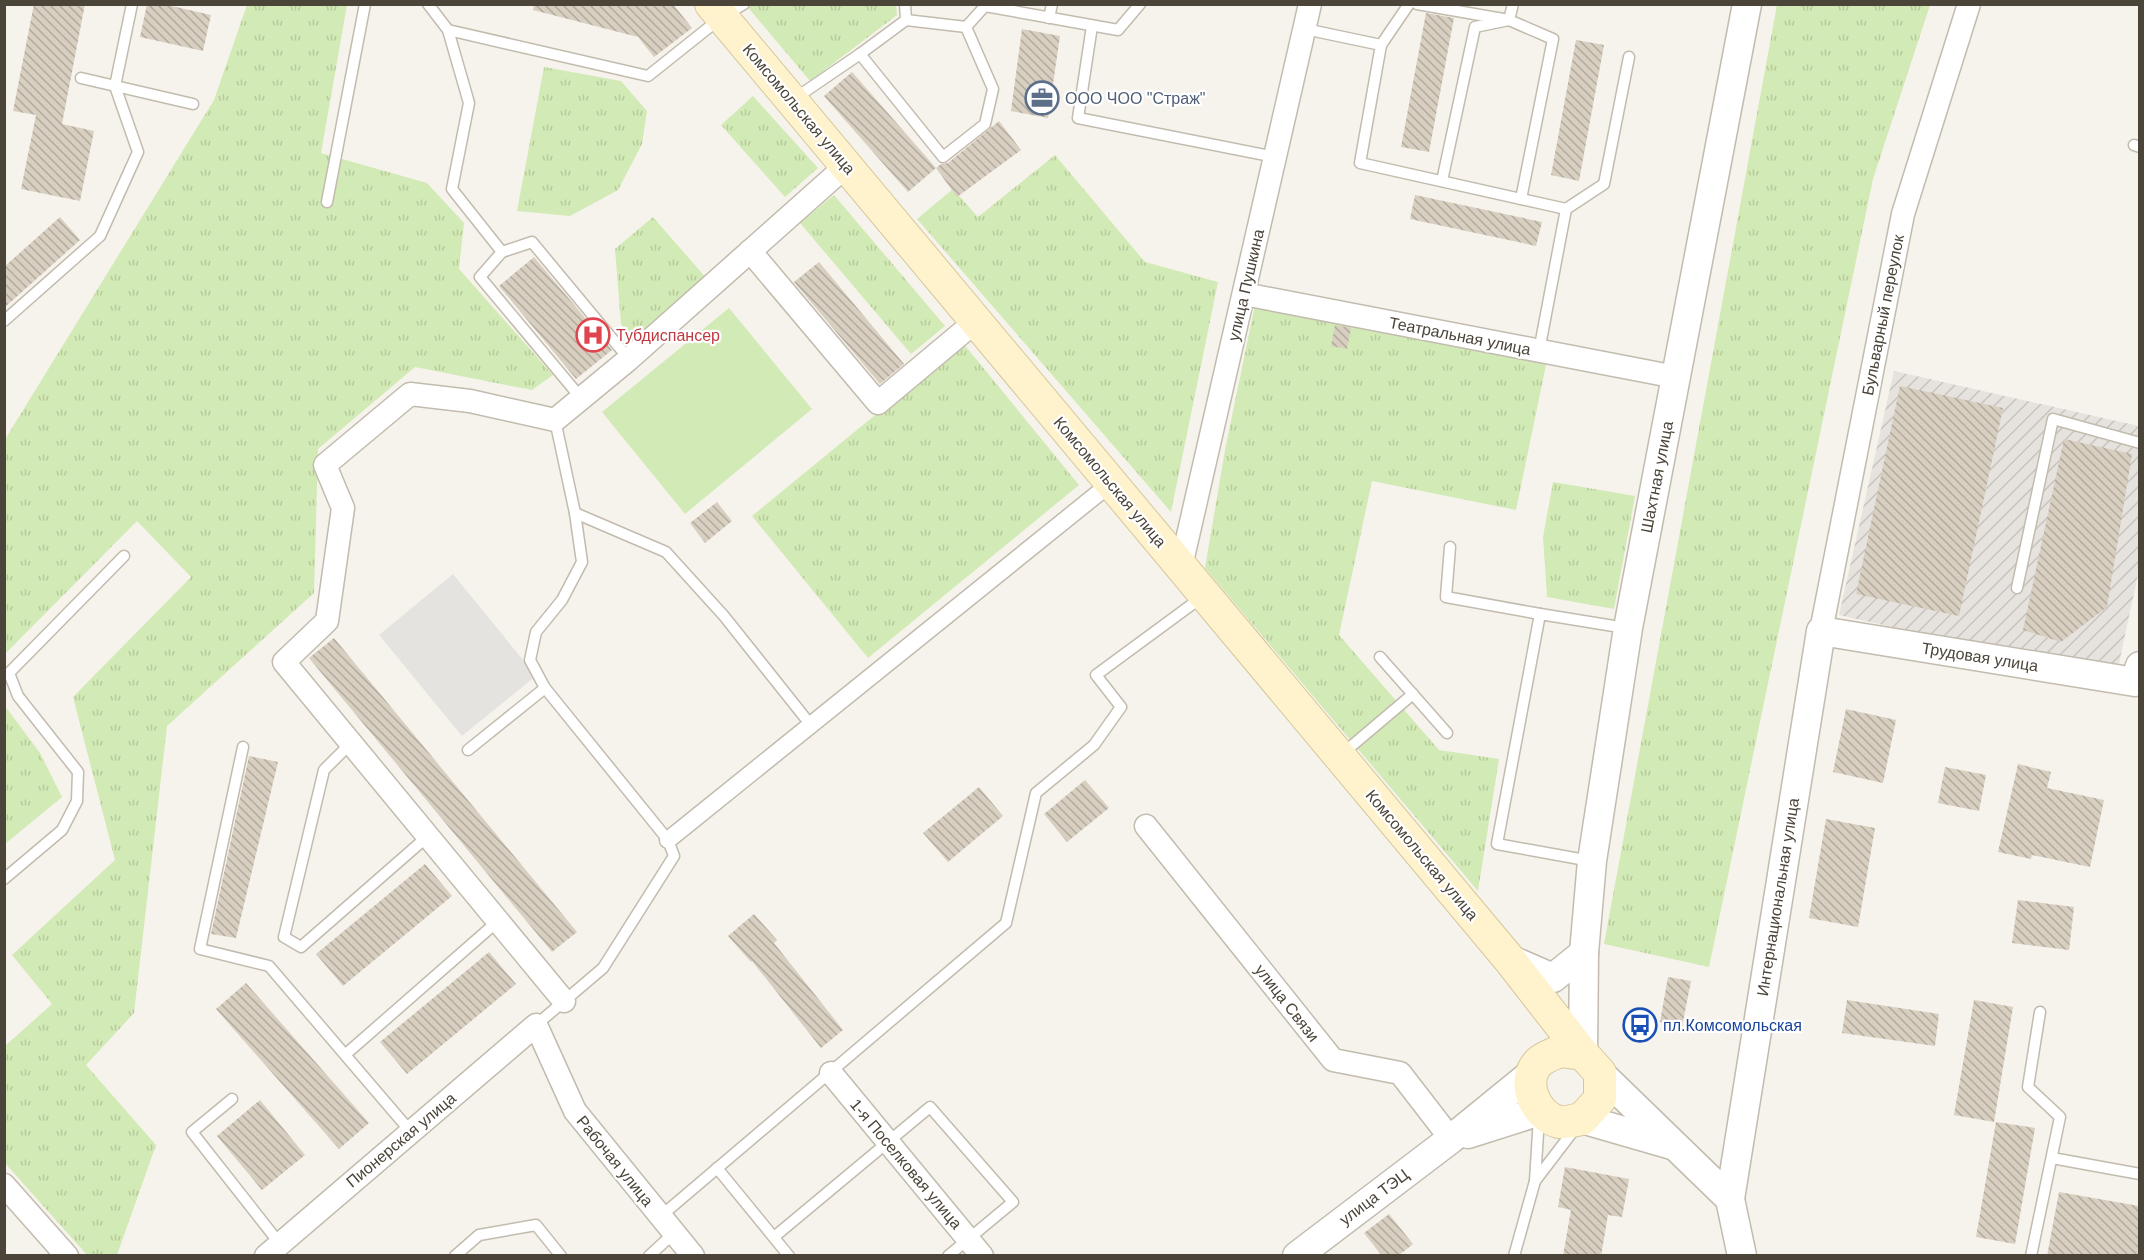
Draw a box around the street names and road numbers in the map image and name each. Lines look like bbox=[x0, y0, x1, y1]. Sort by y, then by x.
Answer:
street label: Комсомольская улица bbox=[740, 40, 859, 178]
street label: улица Пушкина bbox=[1225, 227, 1267, 343]
street label: Бульварный переулок bbox=[1859, 232, 1907, 397]
street label: Театральная улица bbox=[1388, 314, 1532, 358]
street label: Комсомольская улица bbox=[1051, 413, 1170, 551]
street label: Шахтная улица bbox=[1638, 420, 1676, 534]
street label: Трудовая улица bbox=[1921, 639, 2040, 675]
street label: Комсомольская улица bbox=[1363, 786, 1482, 924]
street label: Интернациональная улица bbox=[1754, 797, 1802, 997]
street label: улица Связи bbox=[1252, 961, 1322, 1045]
street label: Пионерская улица bbox=[343, 1089, 459, 1191]
street label: 1-я Поселковая улица bbox=[847, 1096, 965, 1232]
street label: Рабочая улица bbox=[573, 1112, 657, 1210]
street label: улица ТЭЦ bbox=[1336, 1166, 1412, 1228]

